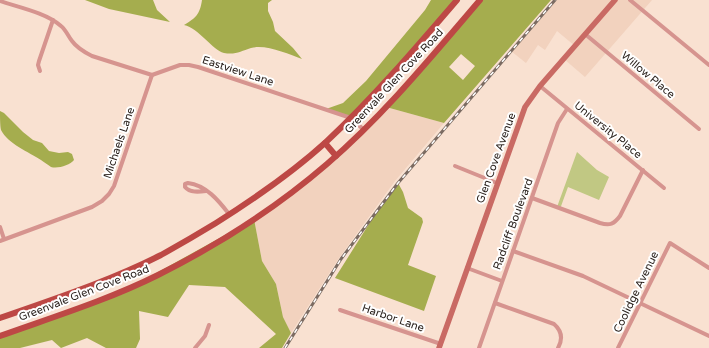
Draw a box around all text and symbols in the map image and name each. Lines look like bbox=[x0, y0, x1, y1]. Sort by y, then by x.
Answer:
street label: Greenvale Glen Cove Road bbox=[342, 26, 446, 136]
street label: Willow Place bbox=[619, 49, 677, 101]
street label: Eastview Lane bbox=[201, 53, 275, 89]
street label: University Place bbox=[572, 99, 644, 161]
street label: Michaels Lane bbox=[101, 106, 137, 180]
street label: Glen Cove Avenue bbox=[474, 111, 518, 205]
street label: Radcliff Boulevard bbox=[490, 176, 536, 272]
street label: Coolidge Avenue bbox=[611, 249, 661, 335]
street label: Greenvale Glen Cove Road bbox=[17, 262, 151, 324]
street label: Harbor Lane bbox=[360, 301, 426, 335]

